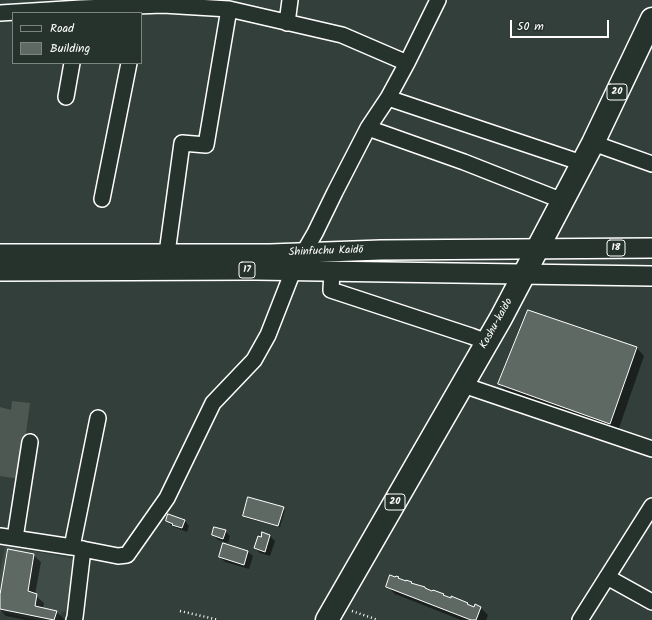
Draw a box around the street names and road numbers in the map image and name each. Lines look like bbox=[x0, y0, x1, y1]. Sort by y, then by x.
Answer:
road number: 20 bbox=[607, 84, 627, 100]
road number: 18 bbox=[607, 240, 625, 256]
street label: Shinfuchu Kaidō bbox=[288, 244, 364, 260]
road number: 17 bbox=[239, 262, 255, 278]
street label: Koshu-kaido bbox=[478, 296, 516, 352]
road number: 20 bbox=[385, 494, 405, 510]

